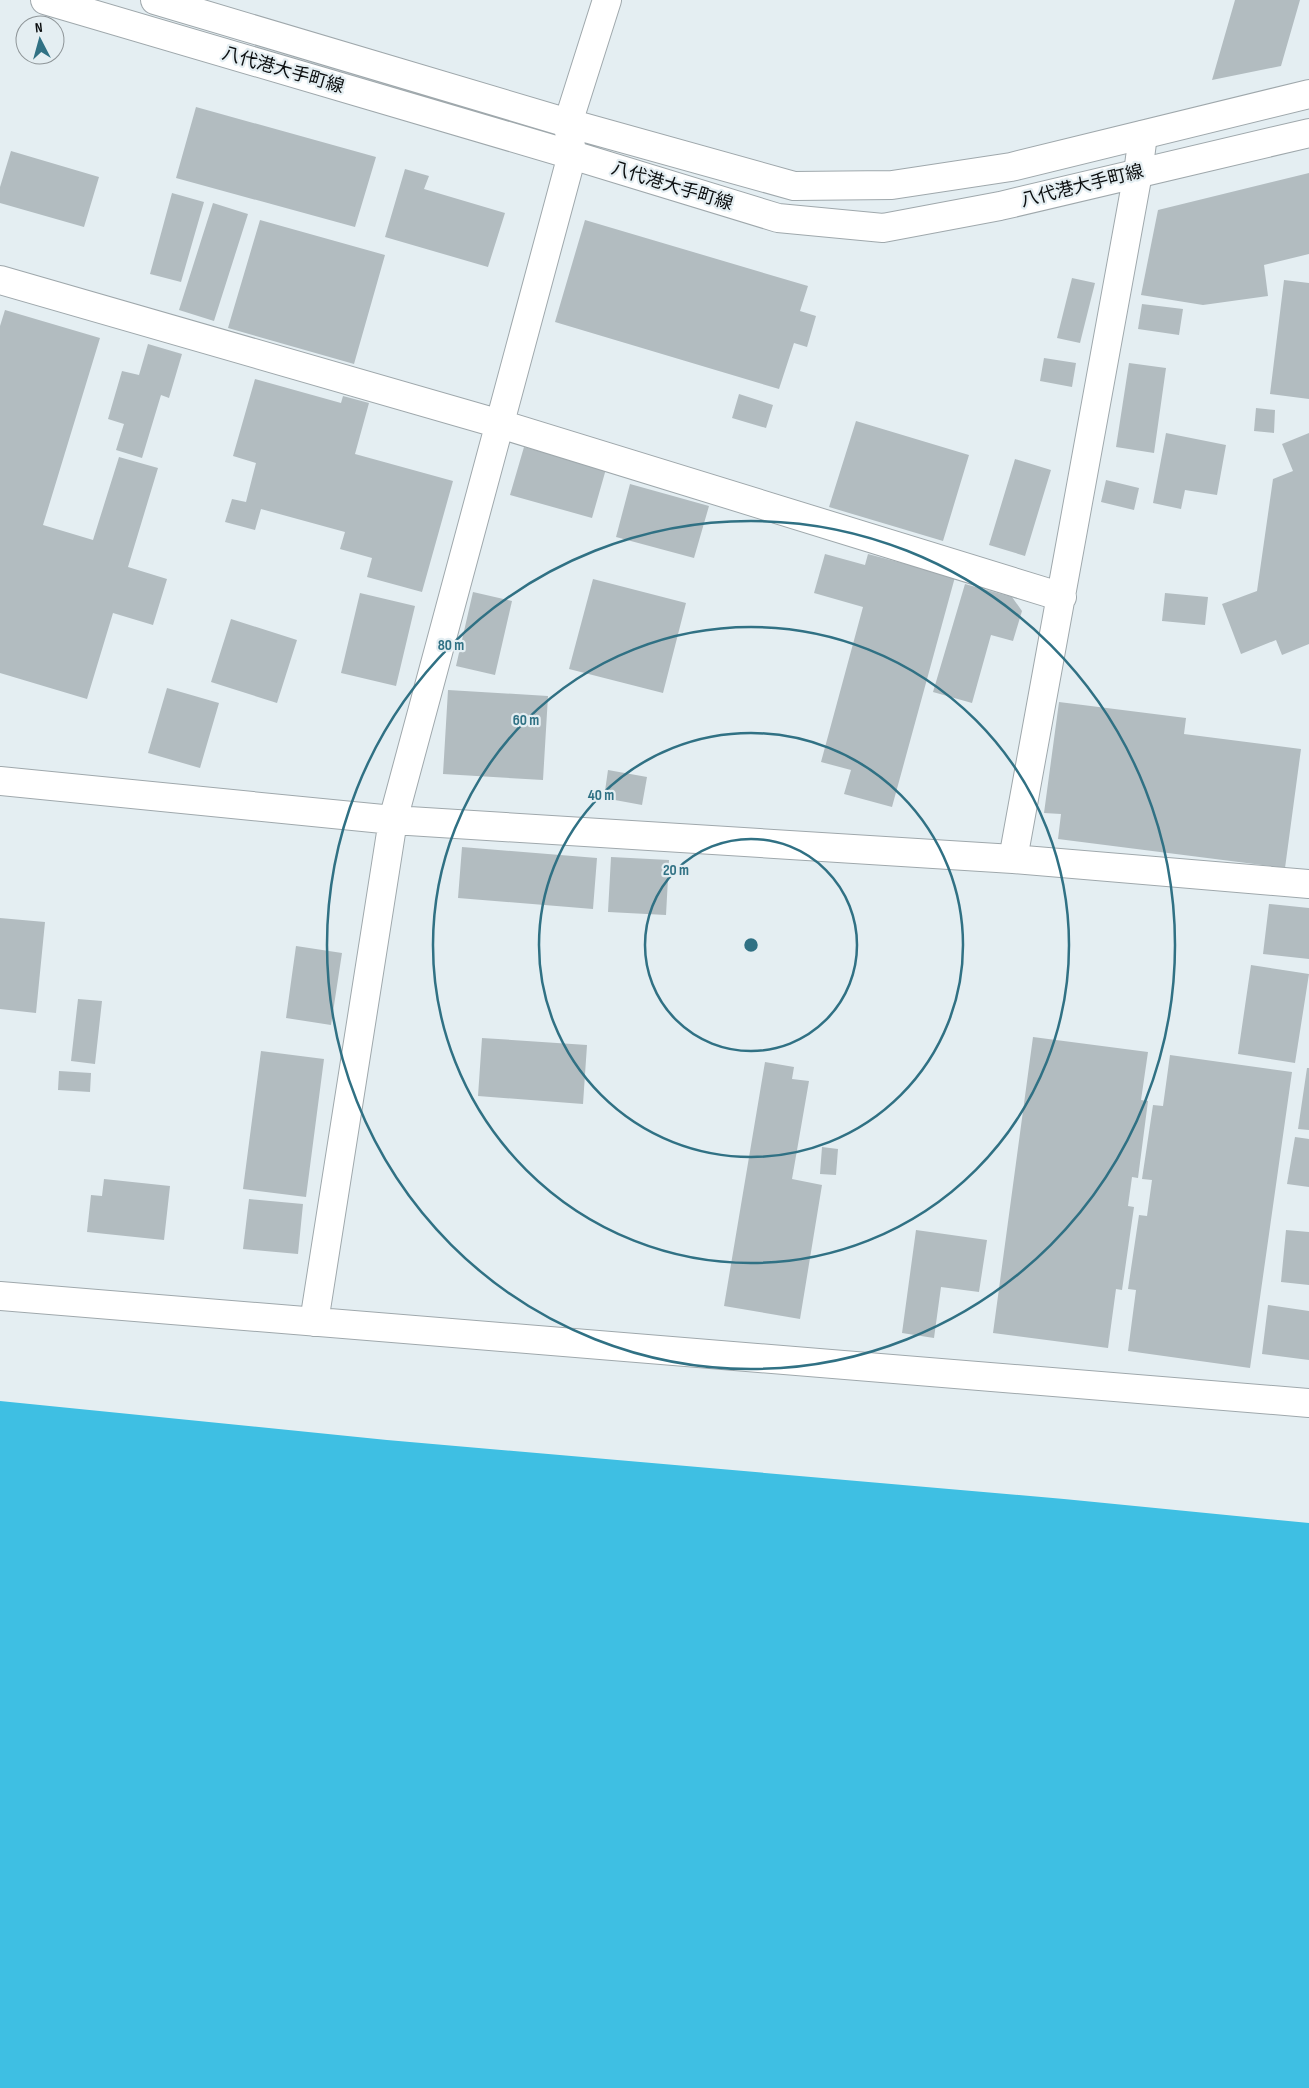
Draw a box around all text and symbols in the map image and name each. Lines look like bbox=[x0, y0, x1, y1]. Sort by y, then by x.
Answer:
north arrow bbox=[15, 15, 65, 65]
text: N bbox=[34, 19, 43, 36]
street label: 八代港大手町線 bbox=[220, 43, 346, 97]
street label: 八代港大手町線 bbox=[609, 158, 735, 214]
street label: 八代港大手町線 bbox=[1018, 161, 1146, 211]
text: 80 m bbox=[438, 636, 464, 655]
text: 60 m bbox=[513, 711, 539, 730]
text: 40 m bbox=[588, 786, 614, 805]
text: 20 m bbox=[663, 861, 689, 880]
centre of rings bbox=[742, 936, 760, 954]

